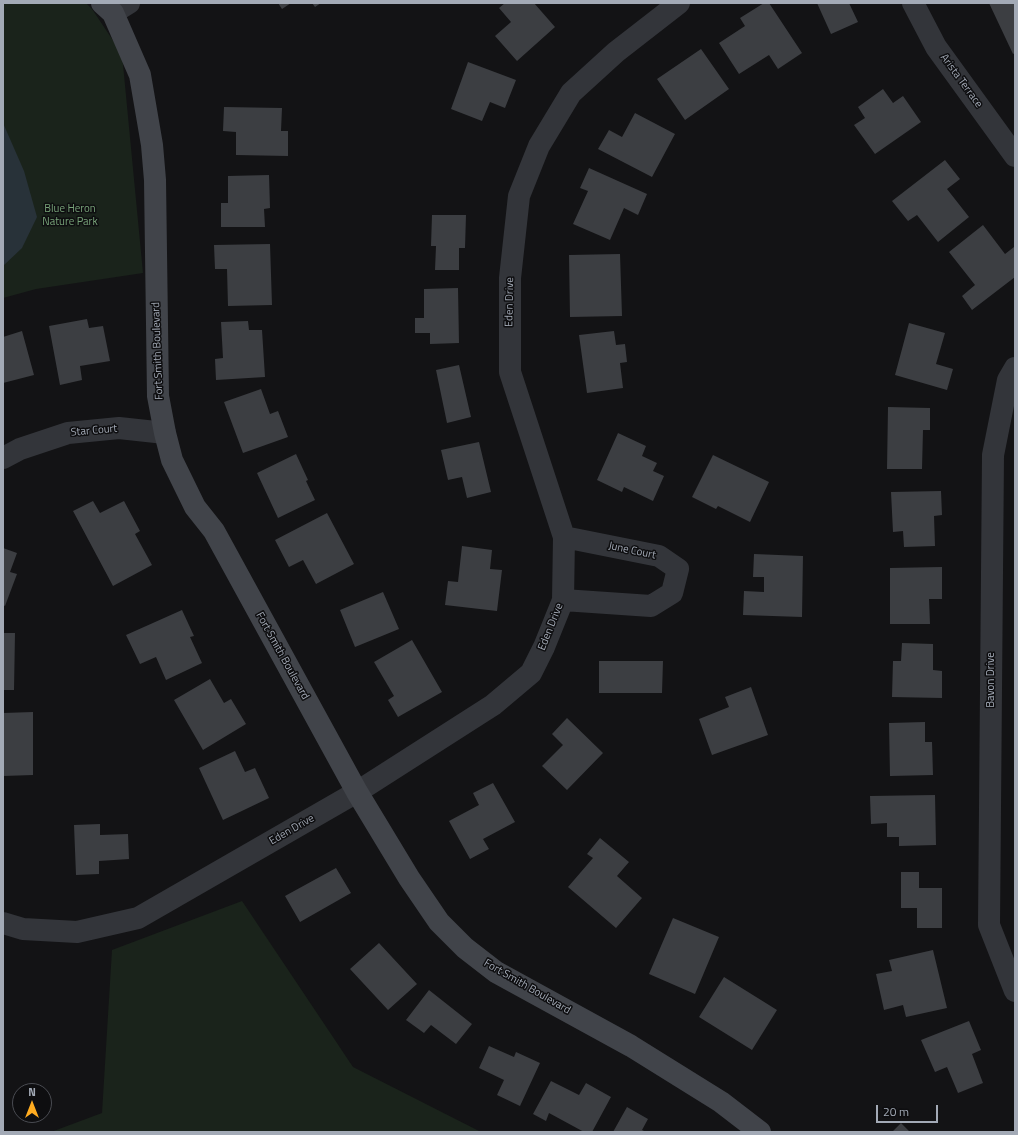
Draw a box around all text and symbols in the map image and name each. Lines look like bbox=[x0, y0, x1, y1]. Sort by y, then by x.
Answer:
street label: Arista Terrace bbox=[937, 51, 985, 111]
park label: Blue Heron Nature Park bbox=[42, 202, 98, 228]
street label: Eden Drive bbox=[503, 277, 517, 327]
street label: Fort Smith Boulevard bbox=[150, 302, 166, 400]
street label: Star Court bbox=[70, 422, 118, 440]
street label: June Court bbox=[607, 540, 657, 562]
street label: Eden Drive bbox=[536, 601, 566, 653]
street label: Fort Smith Boulevard bbox=[253, 610, 311, 702]
street label: Bavon Drive bbox=[984, 652, 998, 708]
street label: Eden Drive bbox=[267, 812, 317, 848]
street label: Fort Smith Boulevard bbox=[481, 957, 573, 1017]
north arrow bbox=[12, 1083, 52, 1123]
text: N bbox=[28, 1084, 36, 1100]
scale bar bbox=[878, 1097, 940, 1123]
text: 20 m bbox=[883, 1102, 909, 1121]

